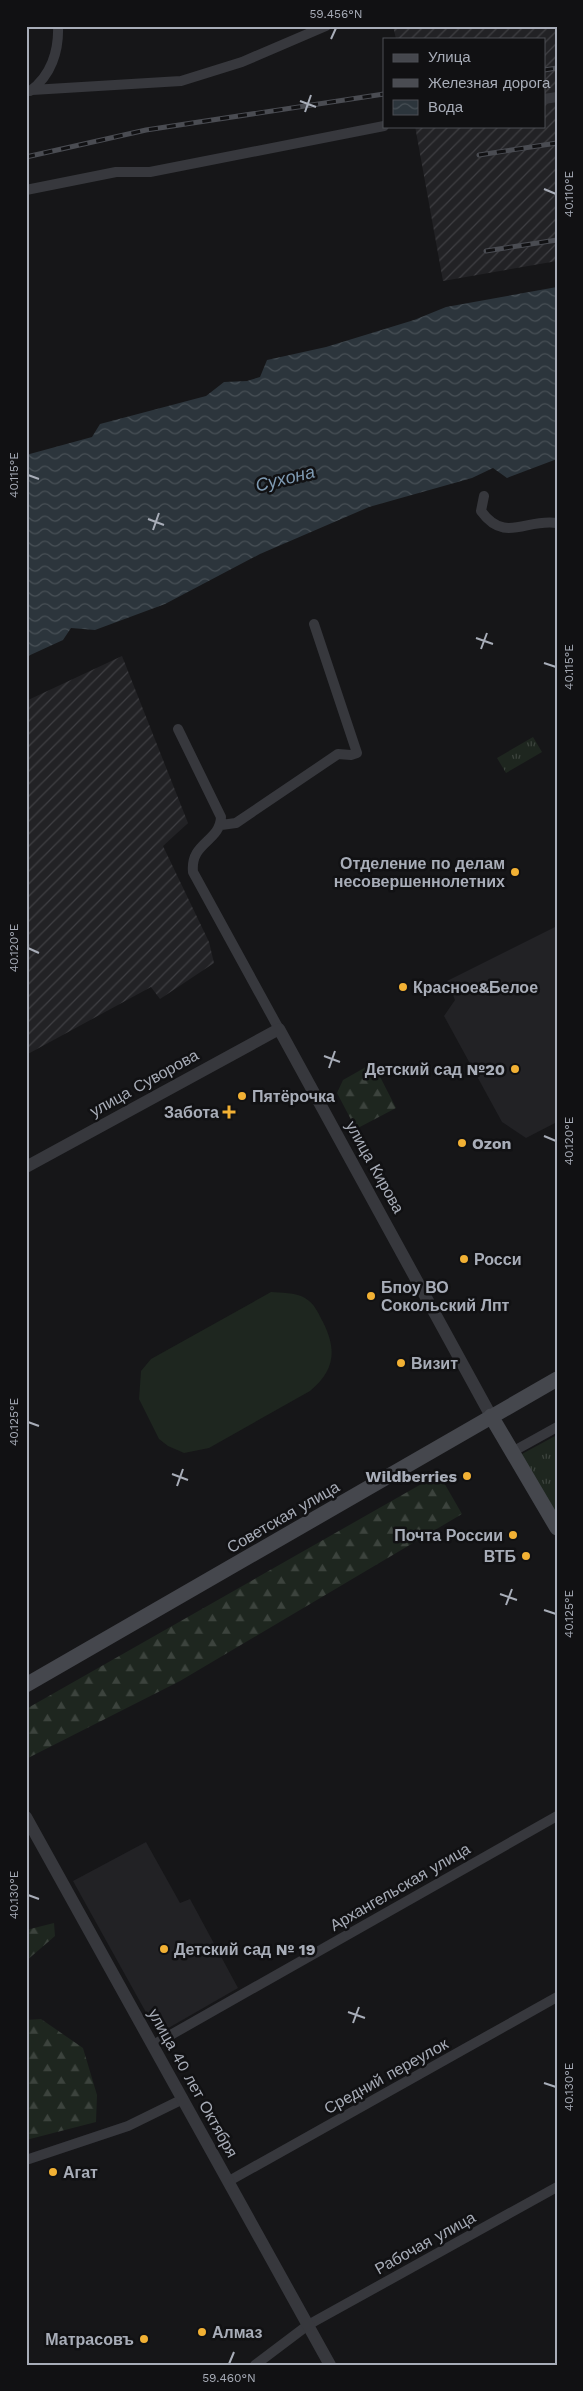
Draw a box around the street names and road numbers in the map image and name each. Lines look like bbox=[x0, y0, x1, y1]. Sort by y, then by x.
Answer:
street label: улица Суворова bbox=[86, 1045, 202, 1121]
street label: улица Кирова bbox=[342, 1117, 408, 1217]
street label: Советская улица bbox=[223, 1477, 343, 1557]
street label: Архангельская улица bbox=[326, 1839, 474, 1935]
street label: улица 40 лет Октября bbox=[144, 2005, 242, 2161]
street label: Средний переулок bbox=[321, 2034, 452, 2118]
street label: Рабочая улица bbox=[371, 2207, 479, 2278]

